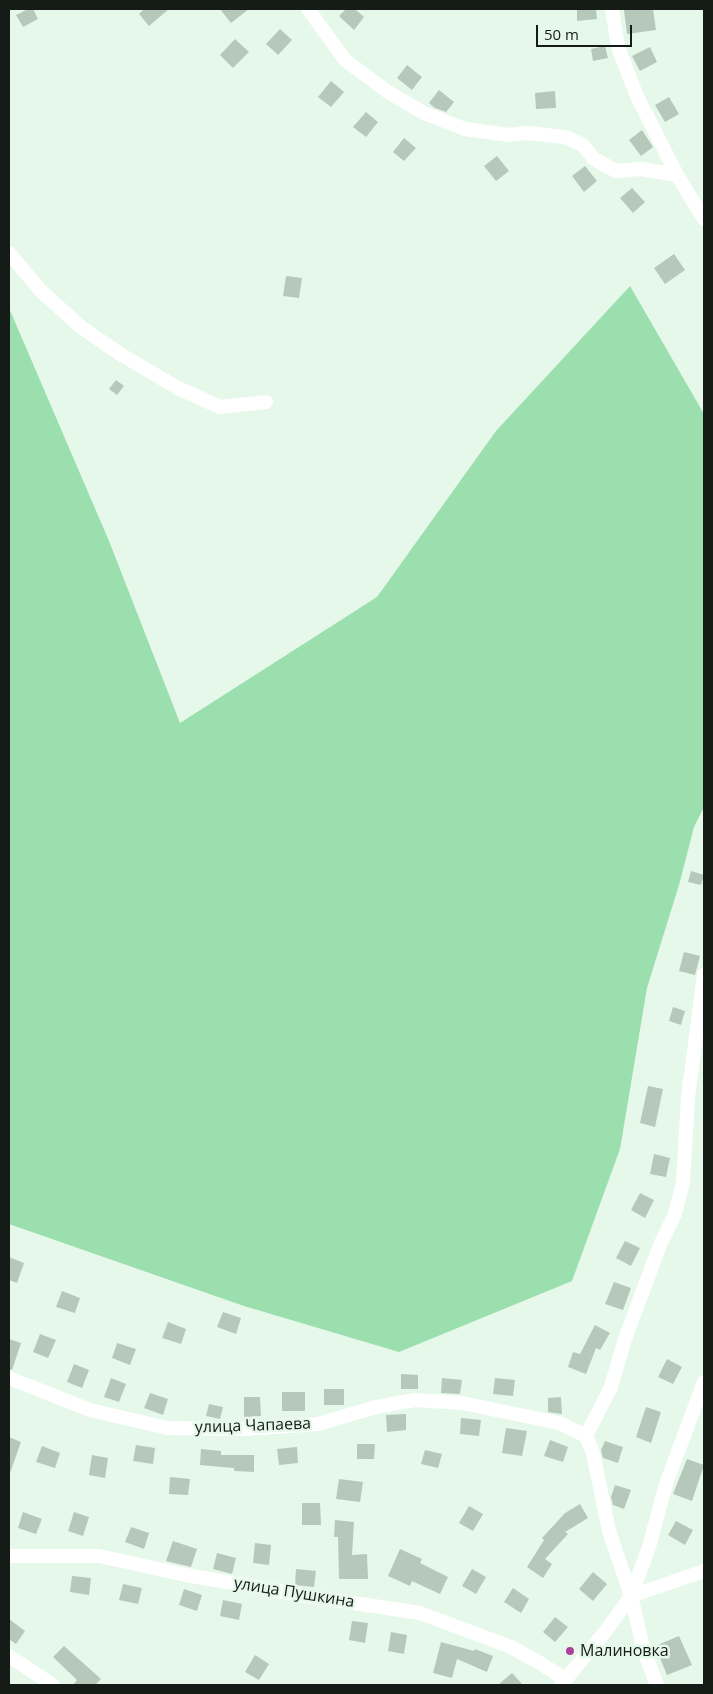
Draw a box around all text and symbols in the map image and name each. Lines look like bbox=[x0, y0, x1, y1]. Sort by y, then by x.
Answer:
scale bar bbox=[538, 15, 634, 47]
text: 50 m bbox=[544, 24, 579, 44]
street label: улица Чапаева bbox=[195, 1414, 311, 1438]
street label: улица Пушкина bbox=[232, 1574, 356, 1612]
place label: Малиновка bbox=[580, 1641, 669, 1661]
marker: Малиновка bbox=[564, 1645, 576, 1657]

